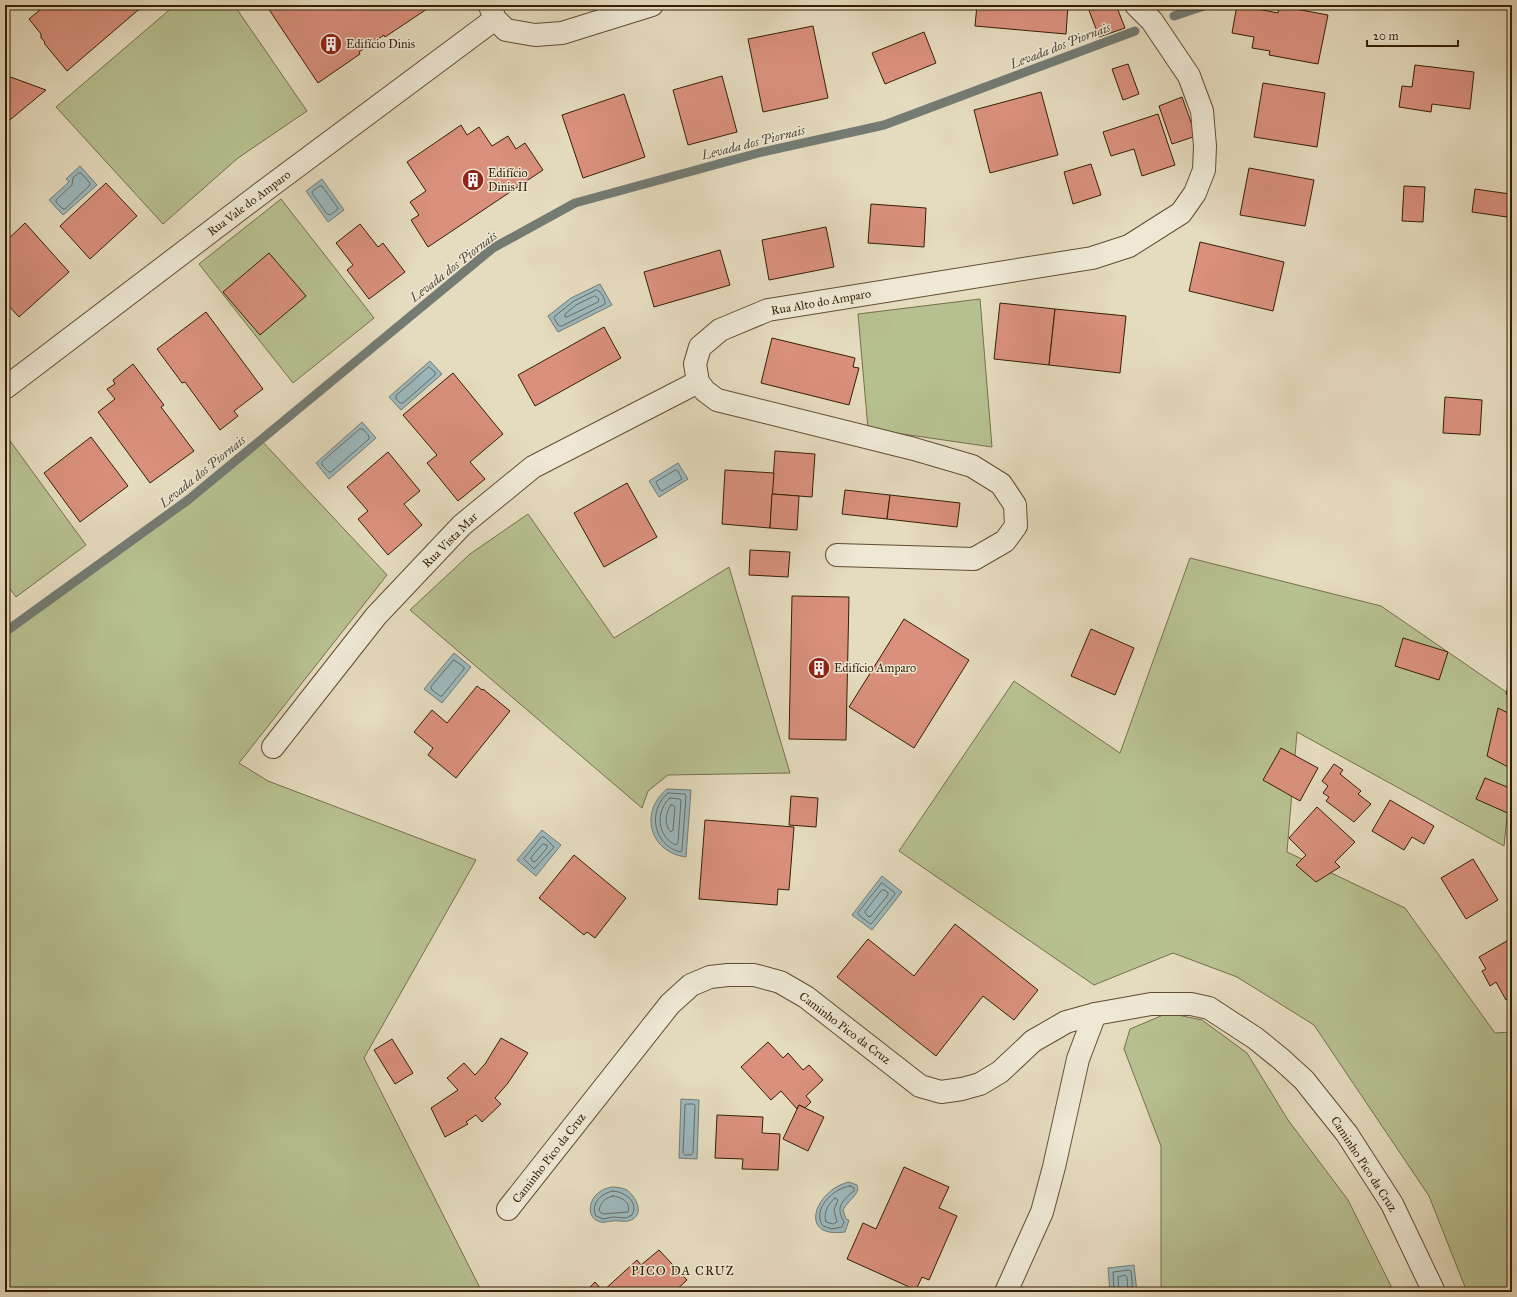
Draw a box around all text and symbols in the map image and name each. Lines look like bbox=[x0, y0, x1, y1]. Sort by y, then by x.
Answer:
water label: Levada dos Piornais bbox=[1007, 19, 1113, 73]
scale bar bbox=[1367, 22, 1458, 48]
text: 20 m bbox=[1373, 29, 1399, 43]
building icon: Edifício Dinis bbox=[318, 31, 344, 57]
place label: Edifício Dinis bbox=[346, 37, 415, 51]
water label: Levada dos Piornais bbox=[699, 122, 807, 164]
place label: Edifício Dinis II bbox=[488, 166, 528, 194]
street label: Rua Vale do Amparo bbox=[205, 167, 293, 239]
building icon: Edifício Dinis II bbox=[460, 167, 486, 193]
water label: Levada dos Piornais bbox=[406, 228, 500, 306]
street label: Rua Alto do Amparo bbox=[770, 286, 872, 318]
water label: Levada dos Piornais bbox=[156, 432, 249, 512]
street label: Rua Vista Mar bbox=[420, 509, 481, 570]
building icon: Edifício Amparo bbox=[806, 655, 832, 681]
place label: Edifício Amparo bbox=[834, 661, 916, 675]
street label: Caminho Pico da Cruz bbox=[797, 989, 894, 1067]
street label: Caminho Pico da Cruz bbox=[509, 1110, 589, 1206]
street label: Caminho Pico da Cruz bbox=[1328, 1114, 1400, 1215]
district label: PICO DA CRUZ bbox=[631, 1263, 735, 1279]

